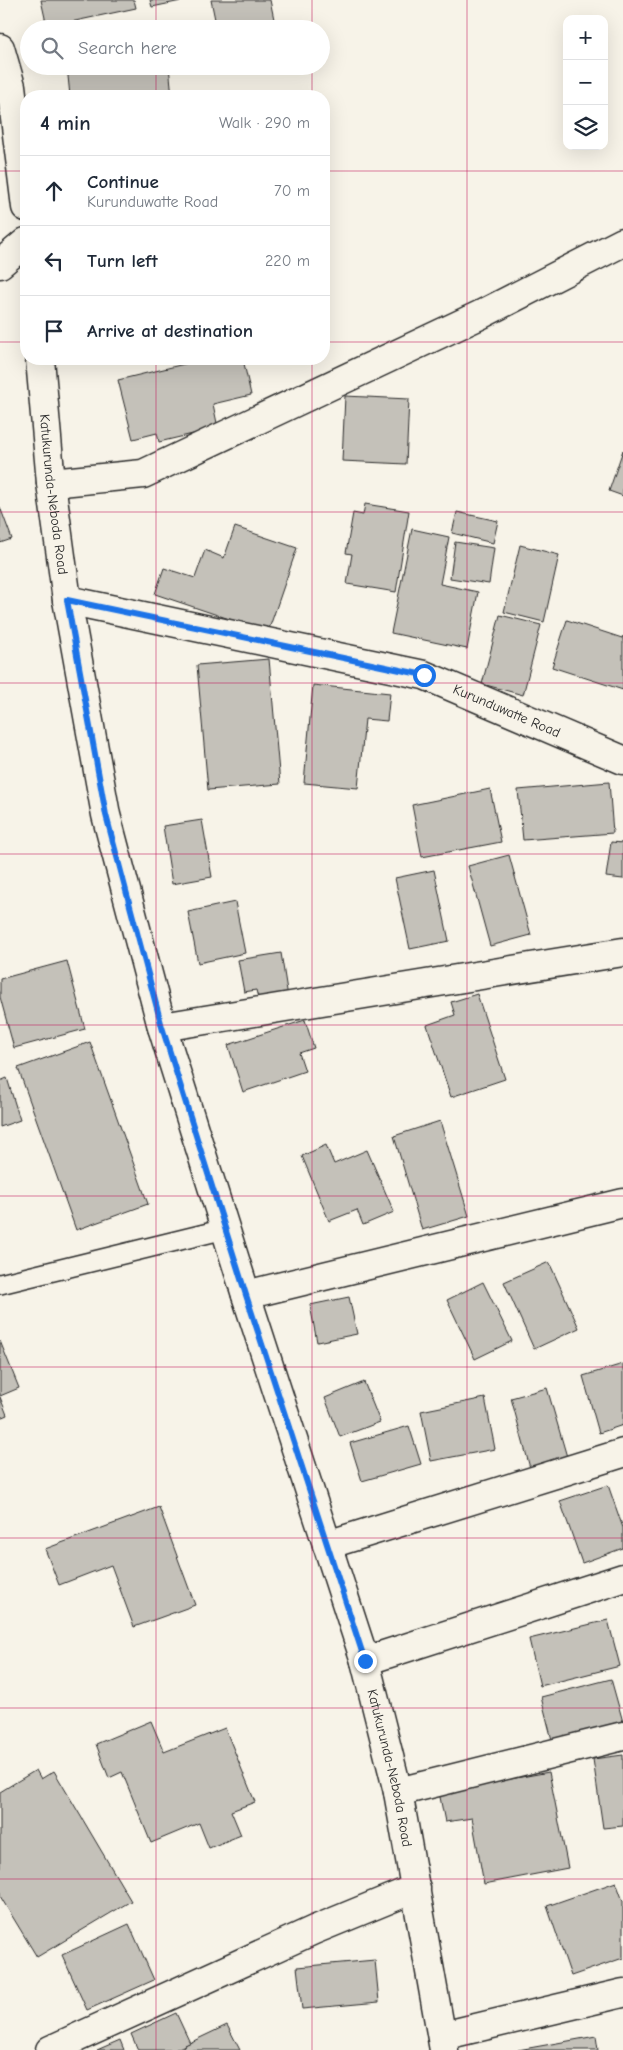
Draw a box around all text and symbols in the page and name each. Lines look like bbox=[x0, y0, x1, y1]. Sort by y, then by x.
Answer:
map controls bbox=[563, 15, 608, 150]
button: + bbox=[563, 15, 608, 60]
search box bbox=[20, 20, 330, 75]
icon: search bbox=[38, 34, 66, 62]
text: Search here bbox=[78, 37, 177, 59]
button: − bbox=[563, 60, 608, 105]
button: layers bbox=[563, 105, 608, 150]
text: 4 min bbox=[40, 111, 91, 135]
text: Walk · 290 m bbox=[219, 114, 310, 132]
text: Continue bbox=[87, 171, 159, 193]
icon: ahead bbox=[40, 177, 68, 205]
text: 70 m bbox=[274, 182, 310, 200]
text: Kurunduwatte Road bbox=[87, 193, 218, 211]
icon: left bbox=[40, 247, 68, 275]
text: Turn left bbox=[87, 250, 158, 272]
text: 220 m bbox=[265, 252, 310, 270]
icon: arrive bbox=[40, 317, 68, 345]
text: Arrive at destination bbox=[87, 320, 253, 342]
street label: Katukurunda-Neboda Road bbox=[36, 413, 72, 576]
route start bbox=[413, 664, 436, 687]
street label: Kurunduwatte Road bbox=[451, 680, 563, 741]
route end bbox=[354, 1650, 377, 1673]
street label: Katukurunda-Neboda Road bbox=[364, 1687, 416, 1848]

